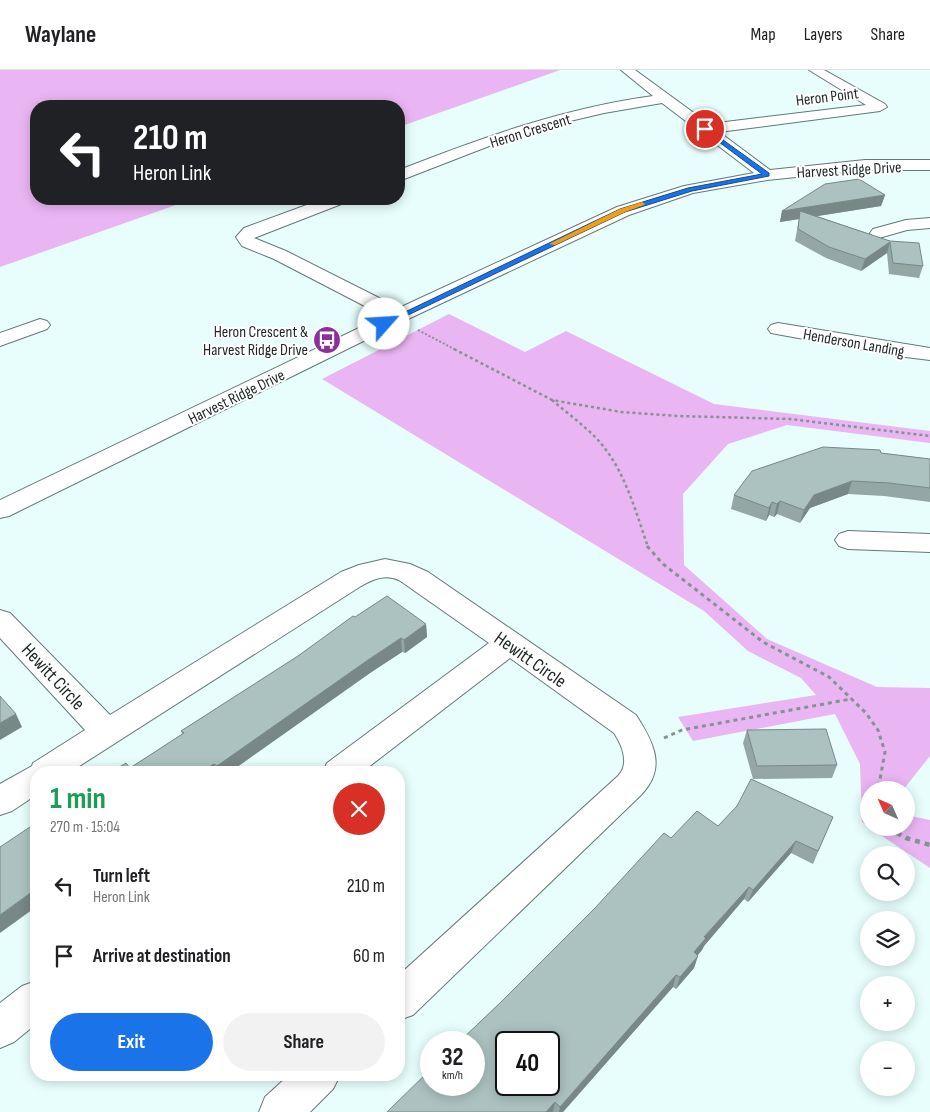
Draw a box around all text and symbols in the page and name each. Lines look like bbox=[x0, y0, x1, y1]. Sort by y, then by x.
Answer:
text: Waylane bbox=[25, 20, 96, 49]
text: Map bbox=[751, 24, 776, 45]
text: Layers bbox=[804, 24, 843, 45]
text: Share bbox=[871, 24, 905, 45]
street label: Heron Point bbox=[795, 84, 860, 111]
pin bbox=[684, 108, 726, 150]
street label: Heron Crescent bbox=[488, 110, 573, 153]
icon: arrive bbox=[691, 115, 719, 143]
text: 210 m bbox=[133, 117, 207, 160]
icon: left bbox=[50, 120, 115, 185]
street label: Harvest Ridge Drive bbox=[796, 158, 902, 183]
text: Heron Link bbox=[133, 160, 211, 187]
position arrow bbox=[357, 297, 409, 349]
place label: Heron Crescent & Harvest Ridge Drive bbox=[203, 323, 308, 360]
bus stop icon: Heron Crescent & Harvest Ridge Drive bbox=[312, 325, 342, 355]
street label: Henderson Landing bbox=[802, 325, 906, 362]
street label: Harvest Ridge Drive bbox=[185, 366, 288, 429]
street label: Hewitt Circle bbox=[490, 627, 571, 693]
street label: Hewitt Circle bbox=[16, 639, 90, 715]
text: 1 min bbox=[50, 781, 106, 817]
north arrow bbox=[860, 781, 915, 836]
map controls bbox=[860, 781, 915, 1096]
button: close bbox=[333, 783, 385, 835]
text: 270 m · 15:04 bbox=[50, 818, 120, 837]
button: search bbox=[860, 846, 915, 901]
text: Turn left bbox=[93, 865, 150, 888]
icon: left bbox=[50, 872, 78, 900]
text: 210 m bbox=[347, 875, 385, 898]
text: Heron Link bbox=[93, 888, 150, 907]
button: layers bbox=[860, 911, 915, 966]
icon: arrive bbox=[50, 942, 78, 970]
text: Arrive at destination bbox=[93, 945, 231, 968]
text: 60 m bbox=[353, 945, 385, 968]
button: + bbox=[860, 976, 915, 1031]
button: Exit bbox=[50, 1013, 213, 1071]
button: Share bbox=[223, 1013, 385, 1071]
speed limit sign: 40 bbox=[495, 1031, 560, 1096]
button: − bbox=[860, 1041, 915, 1096]
text: 32 bbox=[441, 1042, 464, 1073]
text: km/h bbox=[442, 1068, 463, 1083]

